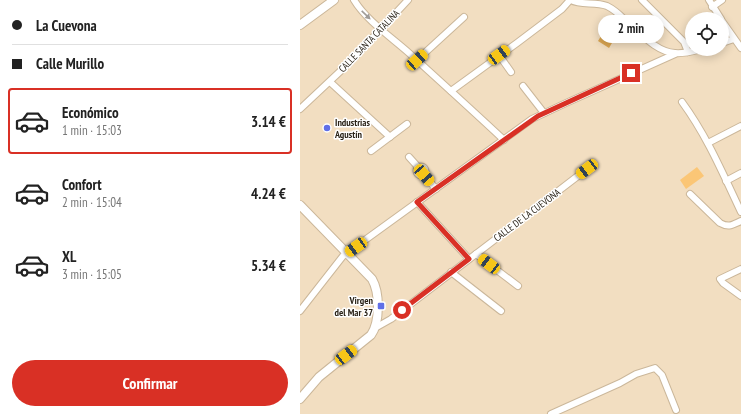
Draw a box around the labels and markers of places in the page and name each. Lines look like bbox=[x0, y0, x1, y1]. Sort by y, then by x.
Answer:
place label: Industrias Agustín bbox=[334, 116, 370, 141]
marker: Industrias Agustín bbox=[322, 123, 332, 133]
place label: Virgen del Mar 37 bbox=[334, 294, 373, 319]
marker: Virgen del Mar 37 bbox=[376, 301, 386, 311]

